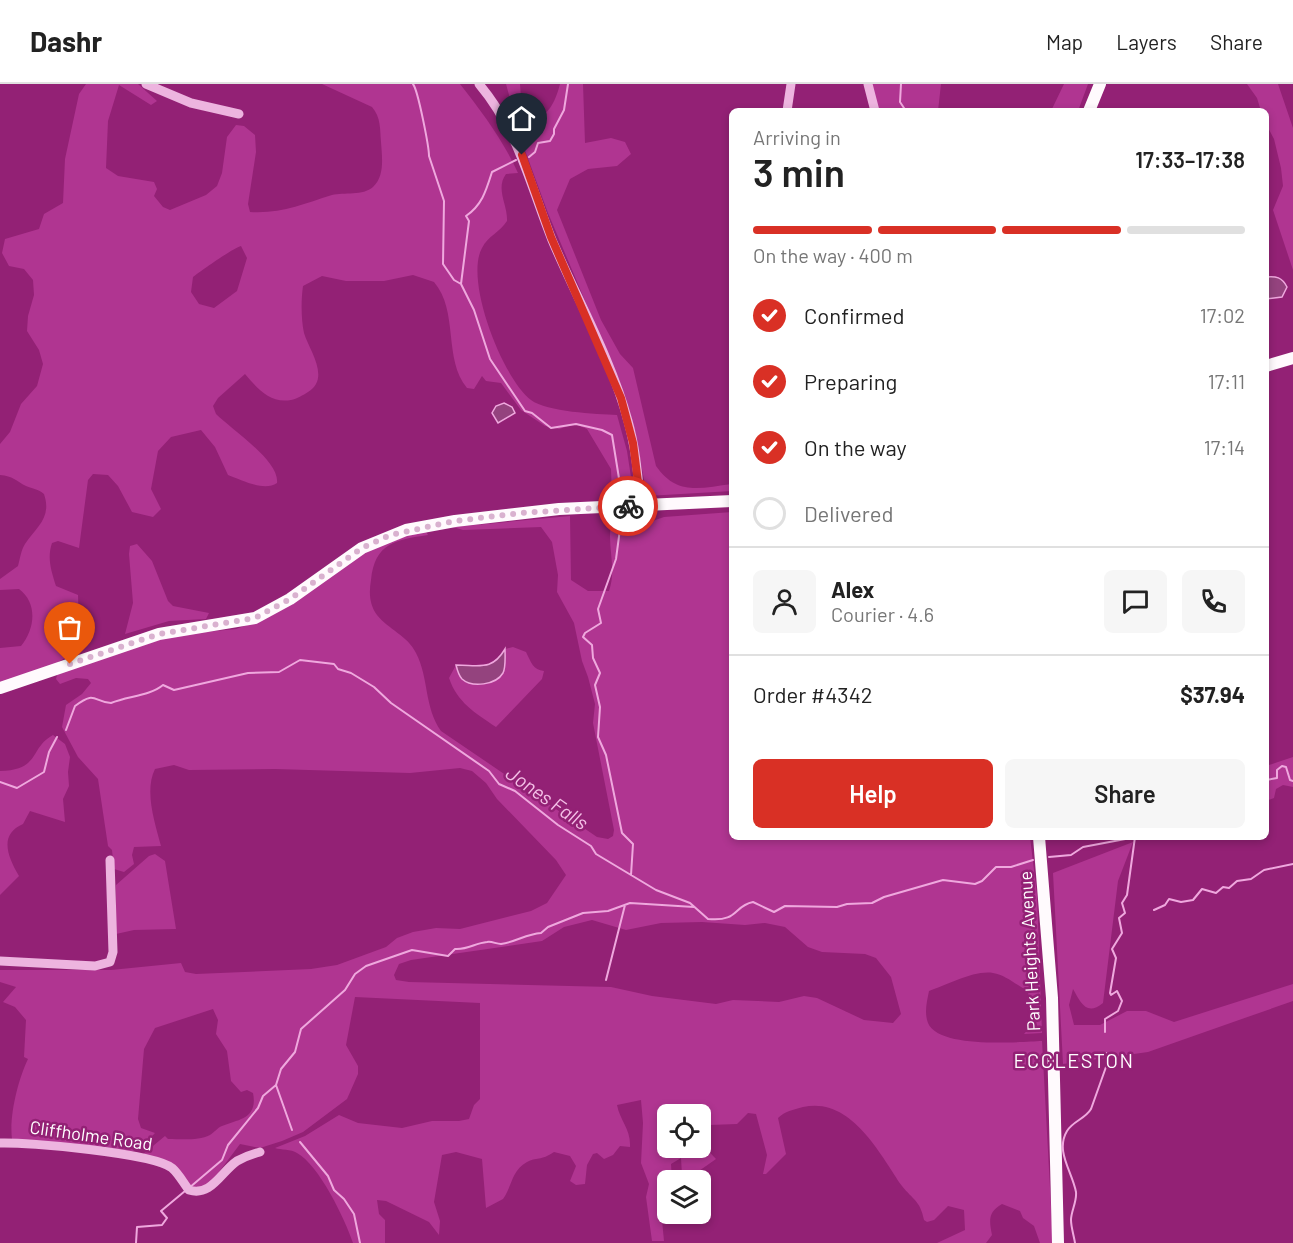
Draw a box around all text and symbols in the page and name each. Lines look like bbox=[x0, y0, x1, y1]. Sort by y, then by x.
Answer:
text: Dashr bbox=[30, 24, 102, 58]
text: Map bbox=[1046, 29, 1083, 54]
text: Layers bbox=[1116, 29, 1177, 54]
text: Share bbox=[1210, 29, 1263, 54]
pin bbox=[496, 93, 547, 155]
icon: home bbox=[505, 102, 538, 135]
text: Arriving in bbox=[753, 125, 841, 149]
text: 17:33–17:38 bbox=[1135, 146, 1245, 172]
text: 3 min bbox=[753, 148, 845, 195]
text: On the way · 400 m bbox=[753, 243, 913, 267]
icon: check bbox=[753, 299, 786, 332]
text: Confirmed bbox=[804, 302, 904, 328]
text: 17:02 bbox=[1200, 303, 1245, 327]
icon: check bbox=[753, 365, 786, 398]
text: Preparing bbox=[804, 368, 897, 394]
text: 17:11 bbox=[1208, 369, 1245, 393]
icon: check bbox=[753, 431, 786, 464]
text: On the way bbox=[804, 434, 907, 460]
text: 17:14 bbox=[1204, 435, 1245, 459]
courier bbox=[598, 476, 658, 536]
icon: bike bbox=[612, 490, 645, 523]
text: Delivered bbox=[804, 500, 893, 526]
button: person bbox=[753, 570, 816, 633]
button: chat bbox=[1104, 570, 1167, 633]
button: phone bbox=[1182, 570, 1245, 633]
text: Alex bbox=[831, 576, 874, 602]
pin bbox=[44, 602, 95, 664]
text: Courier · 4.6 bbox=[831, 602, 934, 626]
icon: bag bbox=[53, 611, 86, 644]
text: Order #4342 bbox=[753, 681, 873, 707]
text: $37.94 bbox=[1180, 681, 1245, 707]
button: Help bbox=[753, 759, 993, 828]
button: Share bbox=[1005, 759, 1245, 828]
water label: Jones Falls bbox=[502, 760, 593, 834]
street label: Park Heights Avenue bbox=[1014, 870, 1044, 1032]
district label: ECCLESTON bbox=[1014, 1048, 1134, 1072]
map controls bbox=[657, 1104, 711, 1224]
button: locate bbox=[657, 1104, 711, 1158]
street label: Cliffholme Road bbox=[28, 1116, 154, 1155]
button: layers bbox=[657, 1170, 711, 1224]

